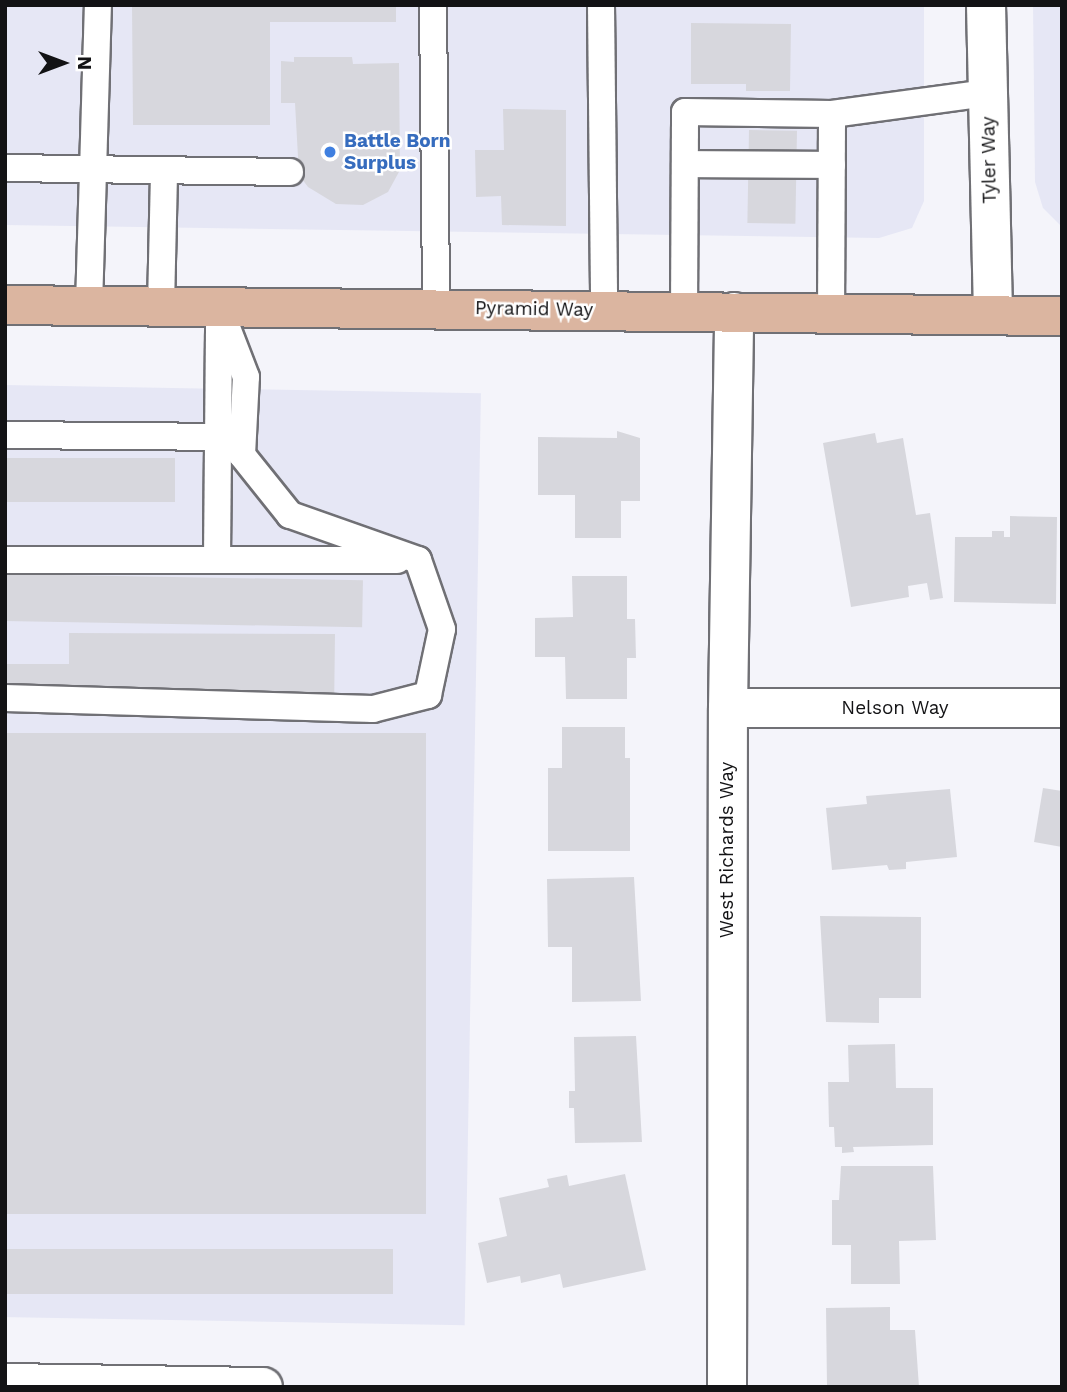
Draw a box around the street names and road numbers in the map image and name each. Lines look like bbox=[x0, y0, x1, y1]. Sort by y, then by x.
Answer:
street label: Tyler Way bbox=[977, 116, 1001, 204]
street label: Pyramid Way bbox=[474, 297, 594, 321]
street label: Nelson Way bbox=[841, 697, 949, 719]
street label: West Richards Way bbox=[716, 761, 738, 939]

